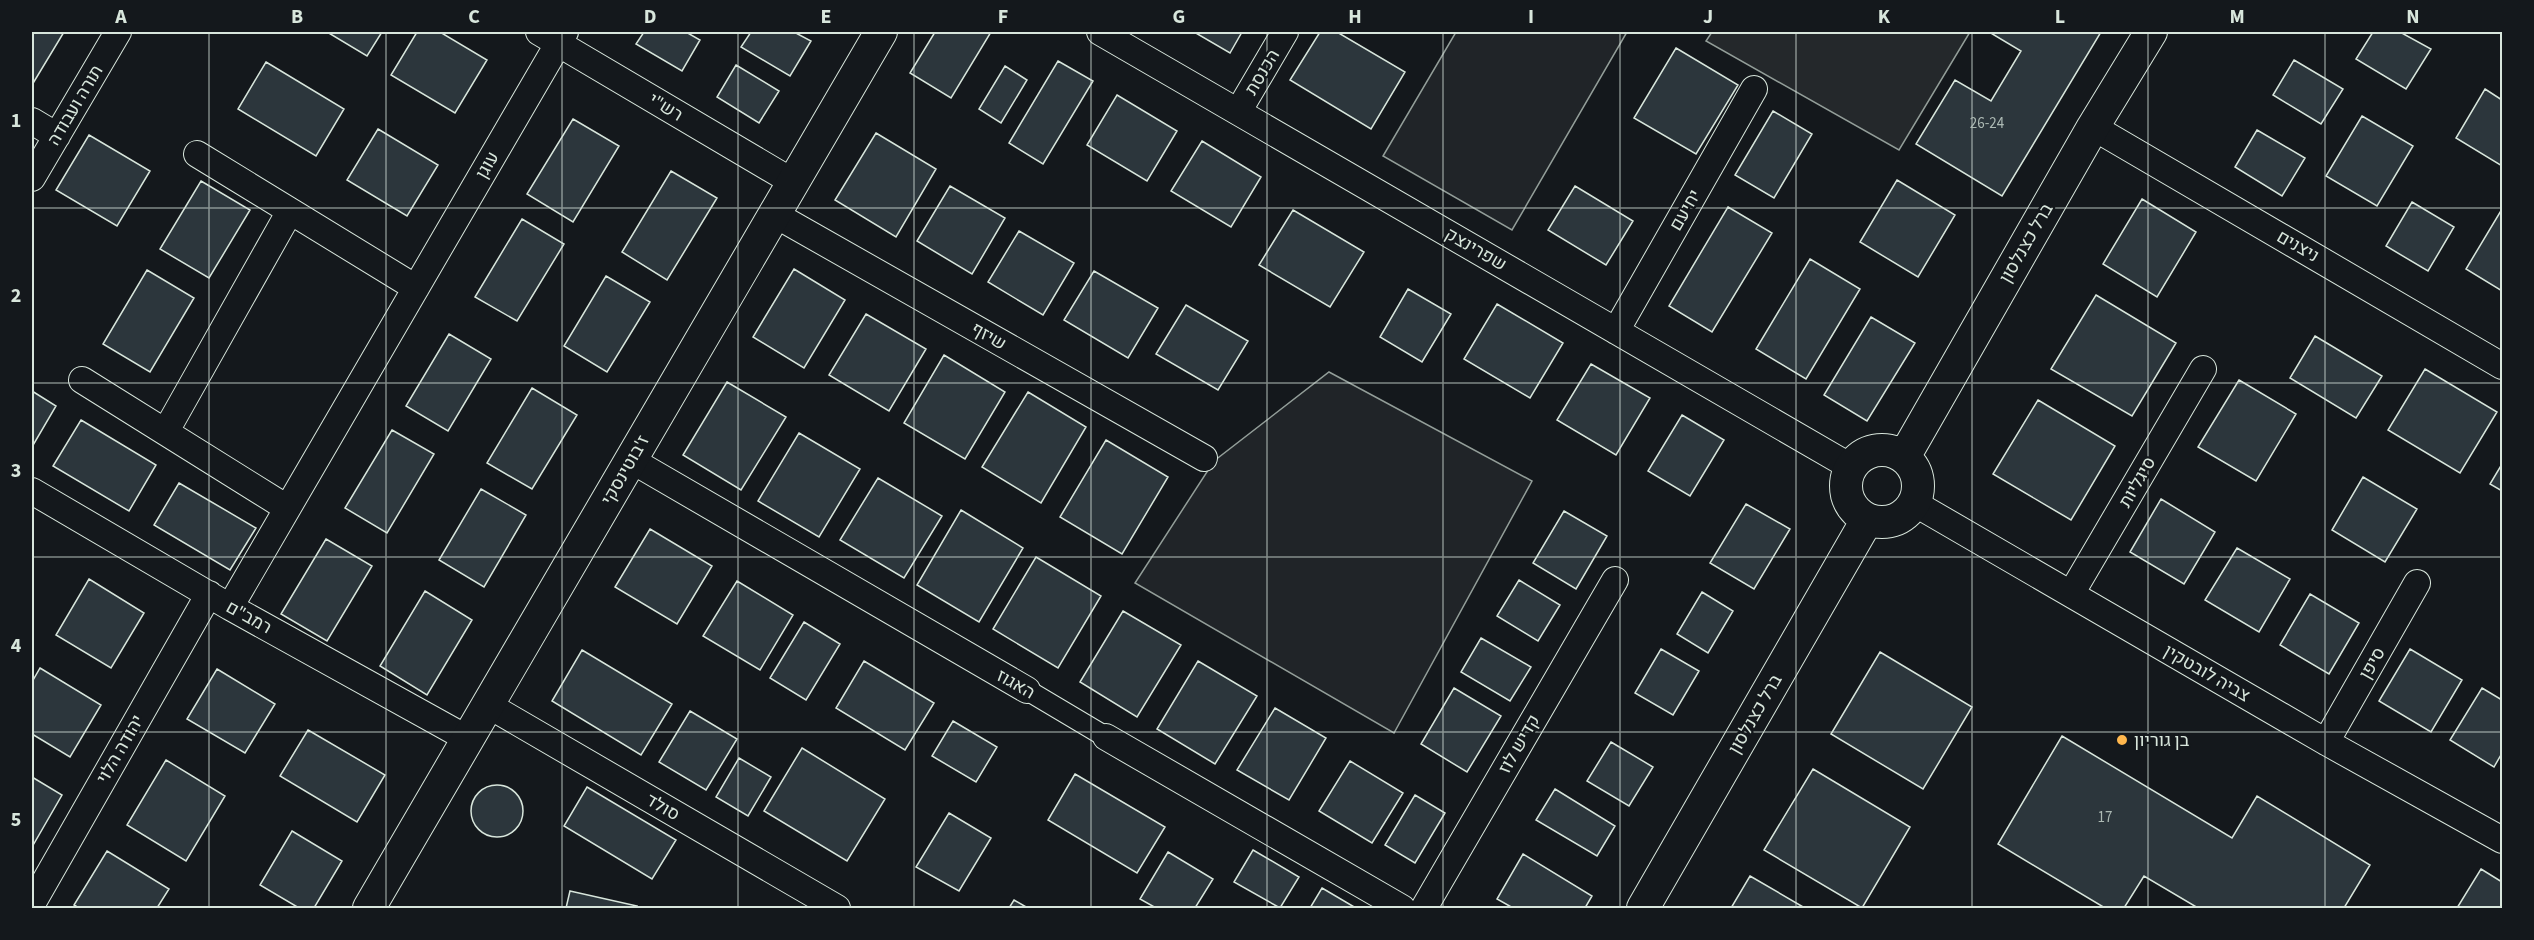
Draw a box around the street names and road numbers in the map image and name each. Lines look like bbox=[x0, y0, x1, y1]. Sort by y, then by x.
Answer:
street label: הכנסת bbox=[1239, 45, 1286, 100]
street label: תורה ועבודה bbox=[42, 60, 109, 150]
street label: רש"י bbox=[644, 87, 688, 127]
street label: עוגן bbox=[470, 147, 505, 184]
street label: יחיעם bbox=[1664, 185, 1707, 235]
street label: ברל כצנלסון bbox=[1994, 198, 2060, 288]
street label: שפרינצק bbox=[1440, 222, 1511, 277]
street label: ניצנים bbox=[2272, 224, 2324, 269]
street label: שיזף bbox=[967, 316, 1011, 356]
street label: ז'בוטינסקי bbox=[595, 431, 655, 510]
street label: סיגליות bbox=[2113, 452, 2162, 512]
street label: רמב"ם bbox=[221, 595, 276, 640]
street label: צביה לובטקין bbox=[2159, 639, 2255, 708]
street label: סיפן bbox=[2353, 643, 2392, 684]
street label: האגוז bbox=[992, 663, 1040, 705]
street label: ברל כצנלסון bbox=[1723, 669, 1789, 759]
street label: יהודה הלוי bbox=[91, 710, 150, 788]
street label: קדיש לוז bbox=[1492, 710, 1546, 779]
street label: סולד bbox=[641, 788, 684, 827]

